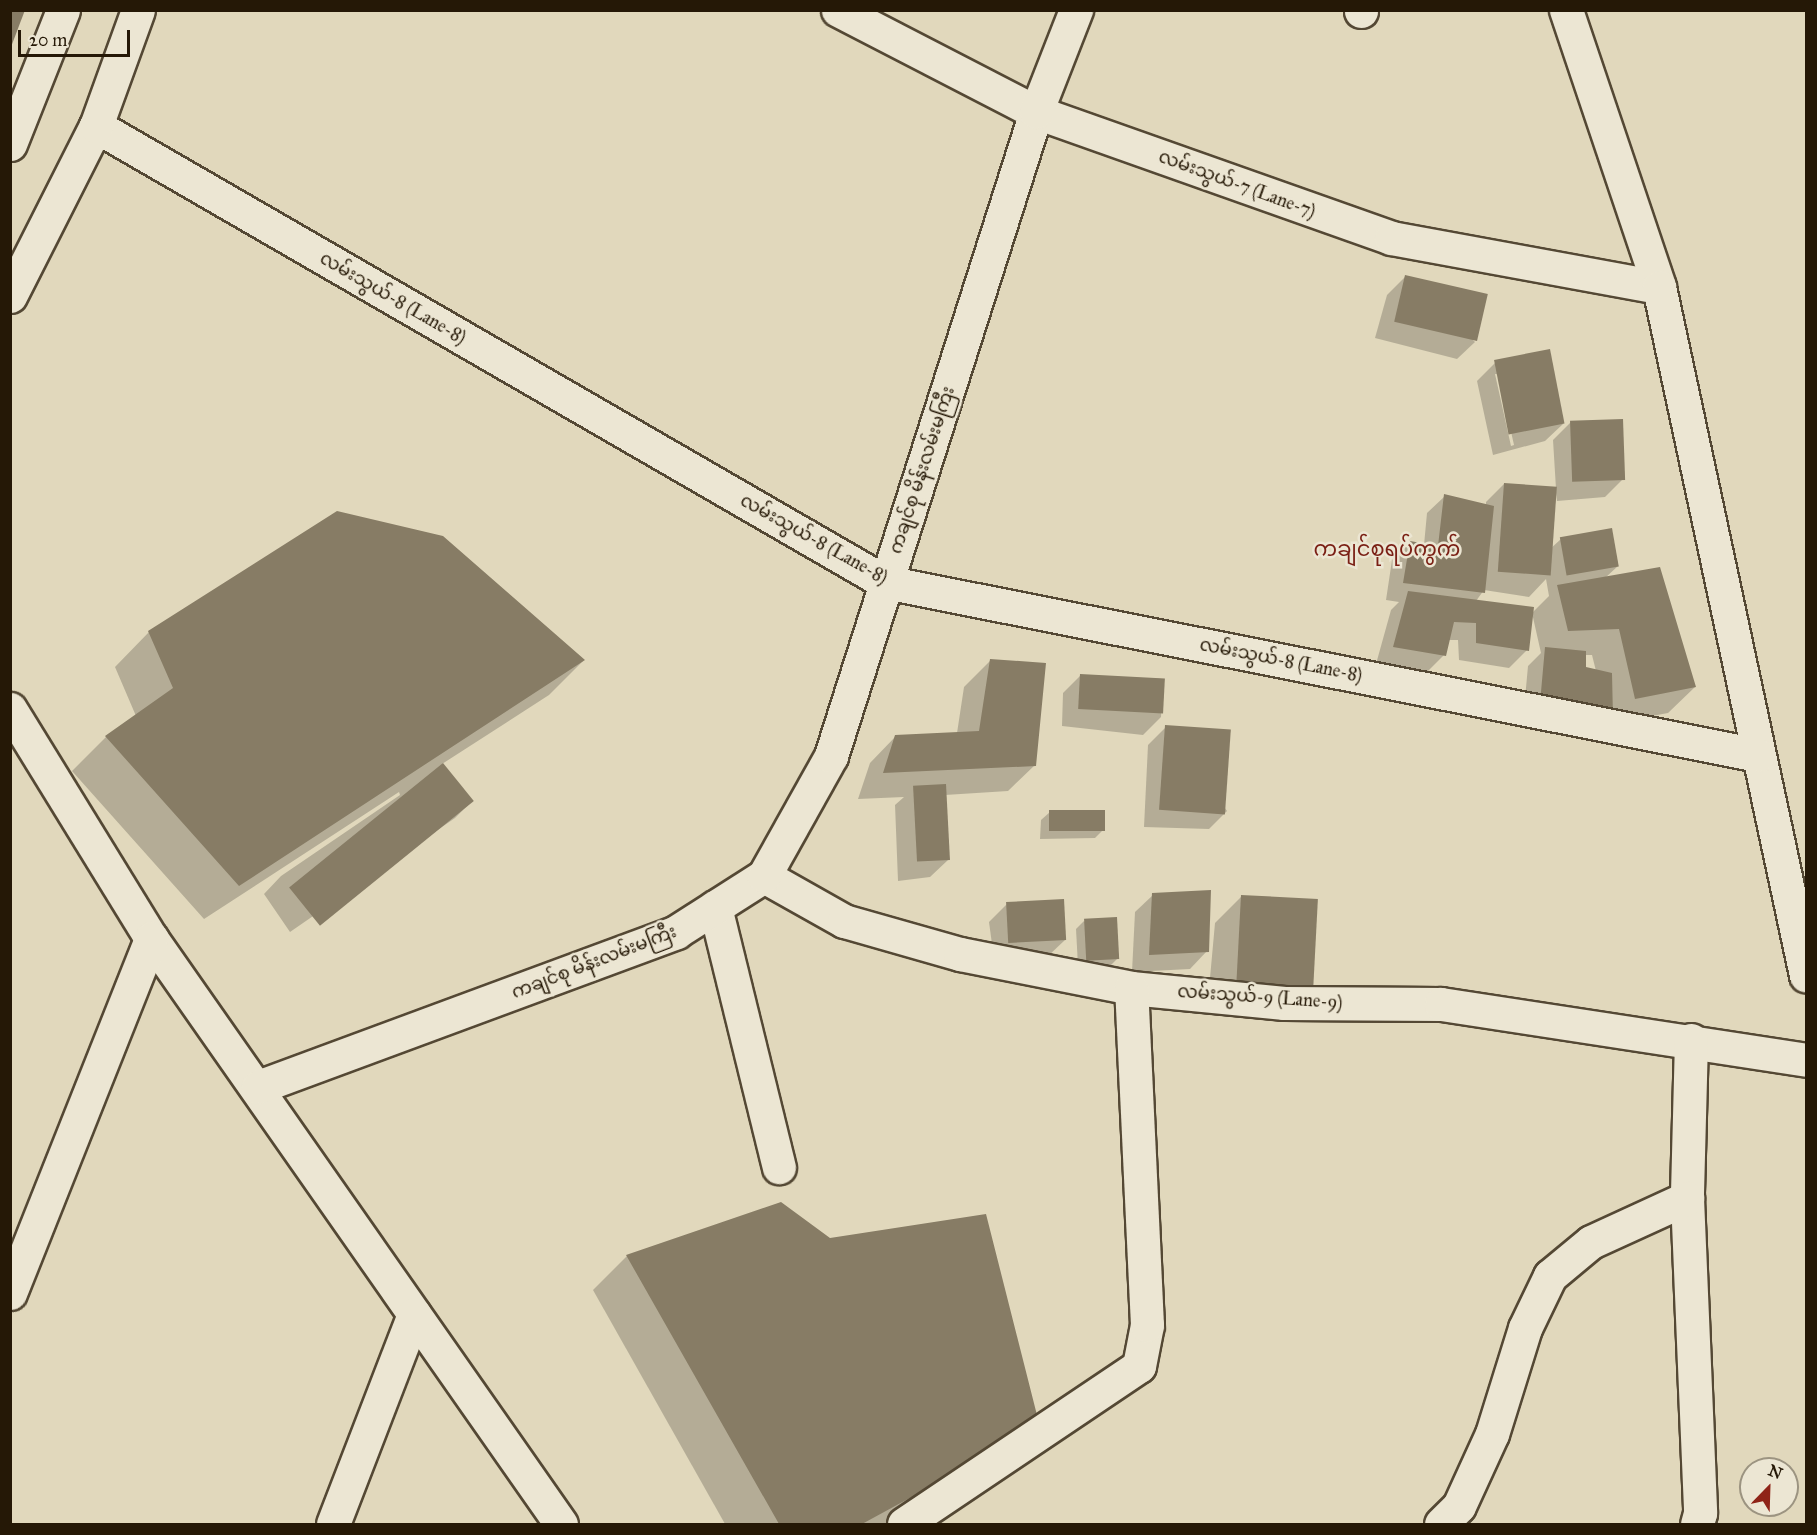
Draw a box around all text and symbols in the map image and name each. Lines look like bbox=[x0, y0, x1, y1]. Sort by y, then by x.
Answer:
scale bar bbox=[21, 18, 134, 56]
text: 20 m bbox=[29, 29, 67, 51]
street label: လမ်းသွယ်-7 (Lane-7) bbox=[1156, 146, 1318, 222]
street label: လမ်းသွယ်-8 (Lane-8) bbox=[316, 247, 470, 349]
street label: ကချင်စု မိန်းလမ်းမကြီး bbox=[885, 384, 959, 556]
street label: လမ်းသွယ်-8 (Lane-8) bbox=[736, 489, 892, 589]
district label: ကချင်စုရပ်ကွက် bbox=[1314, 536, 1460, 562]
street label: လမ်းသွယ်-8 (Lane-8) bbox=[1198, 634, 1364, 686]
street label: ကချင်စု မိန်းလမ်းမကြီး bbox=[509, 921, 679, 1003]
street label: လမ်းသွယ်-9 (Lane-9) bbox=[1177, 980, 1343, 1014]
north arrow bbox=[1739, 1457, 1799, 1517]
text: N bbox=[1765, 1460, 1785, 1483]

